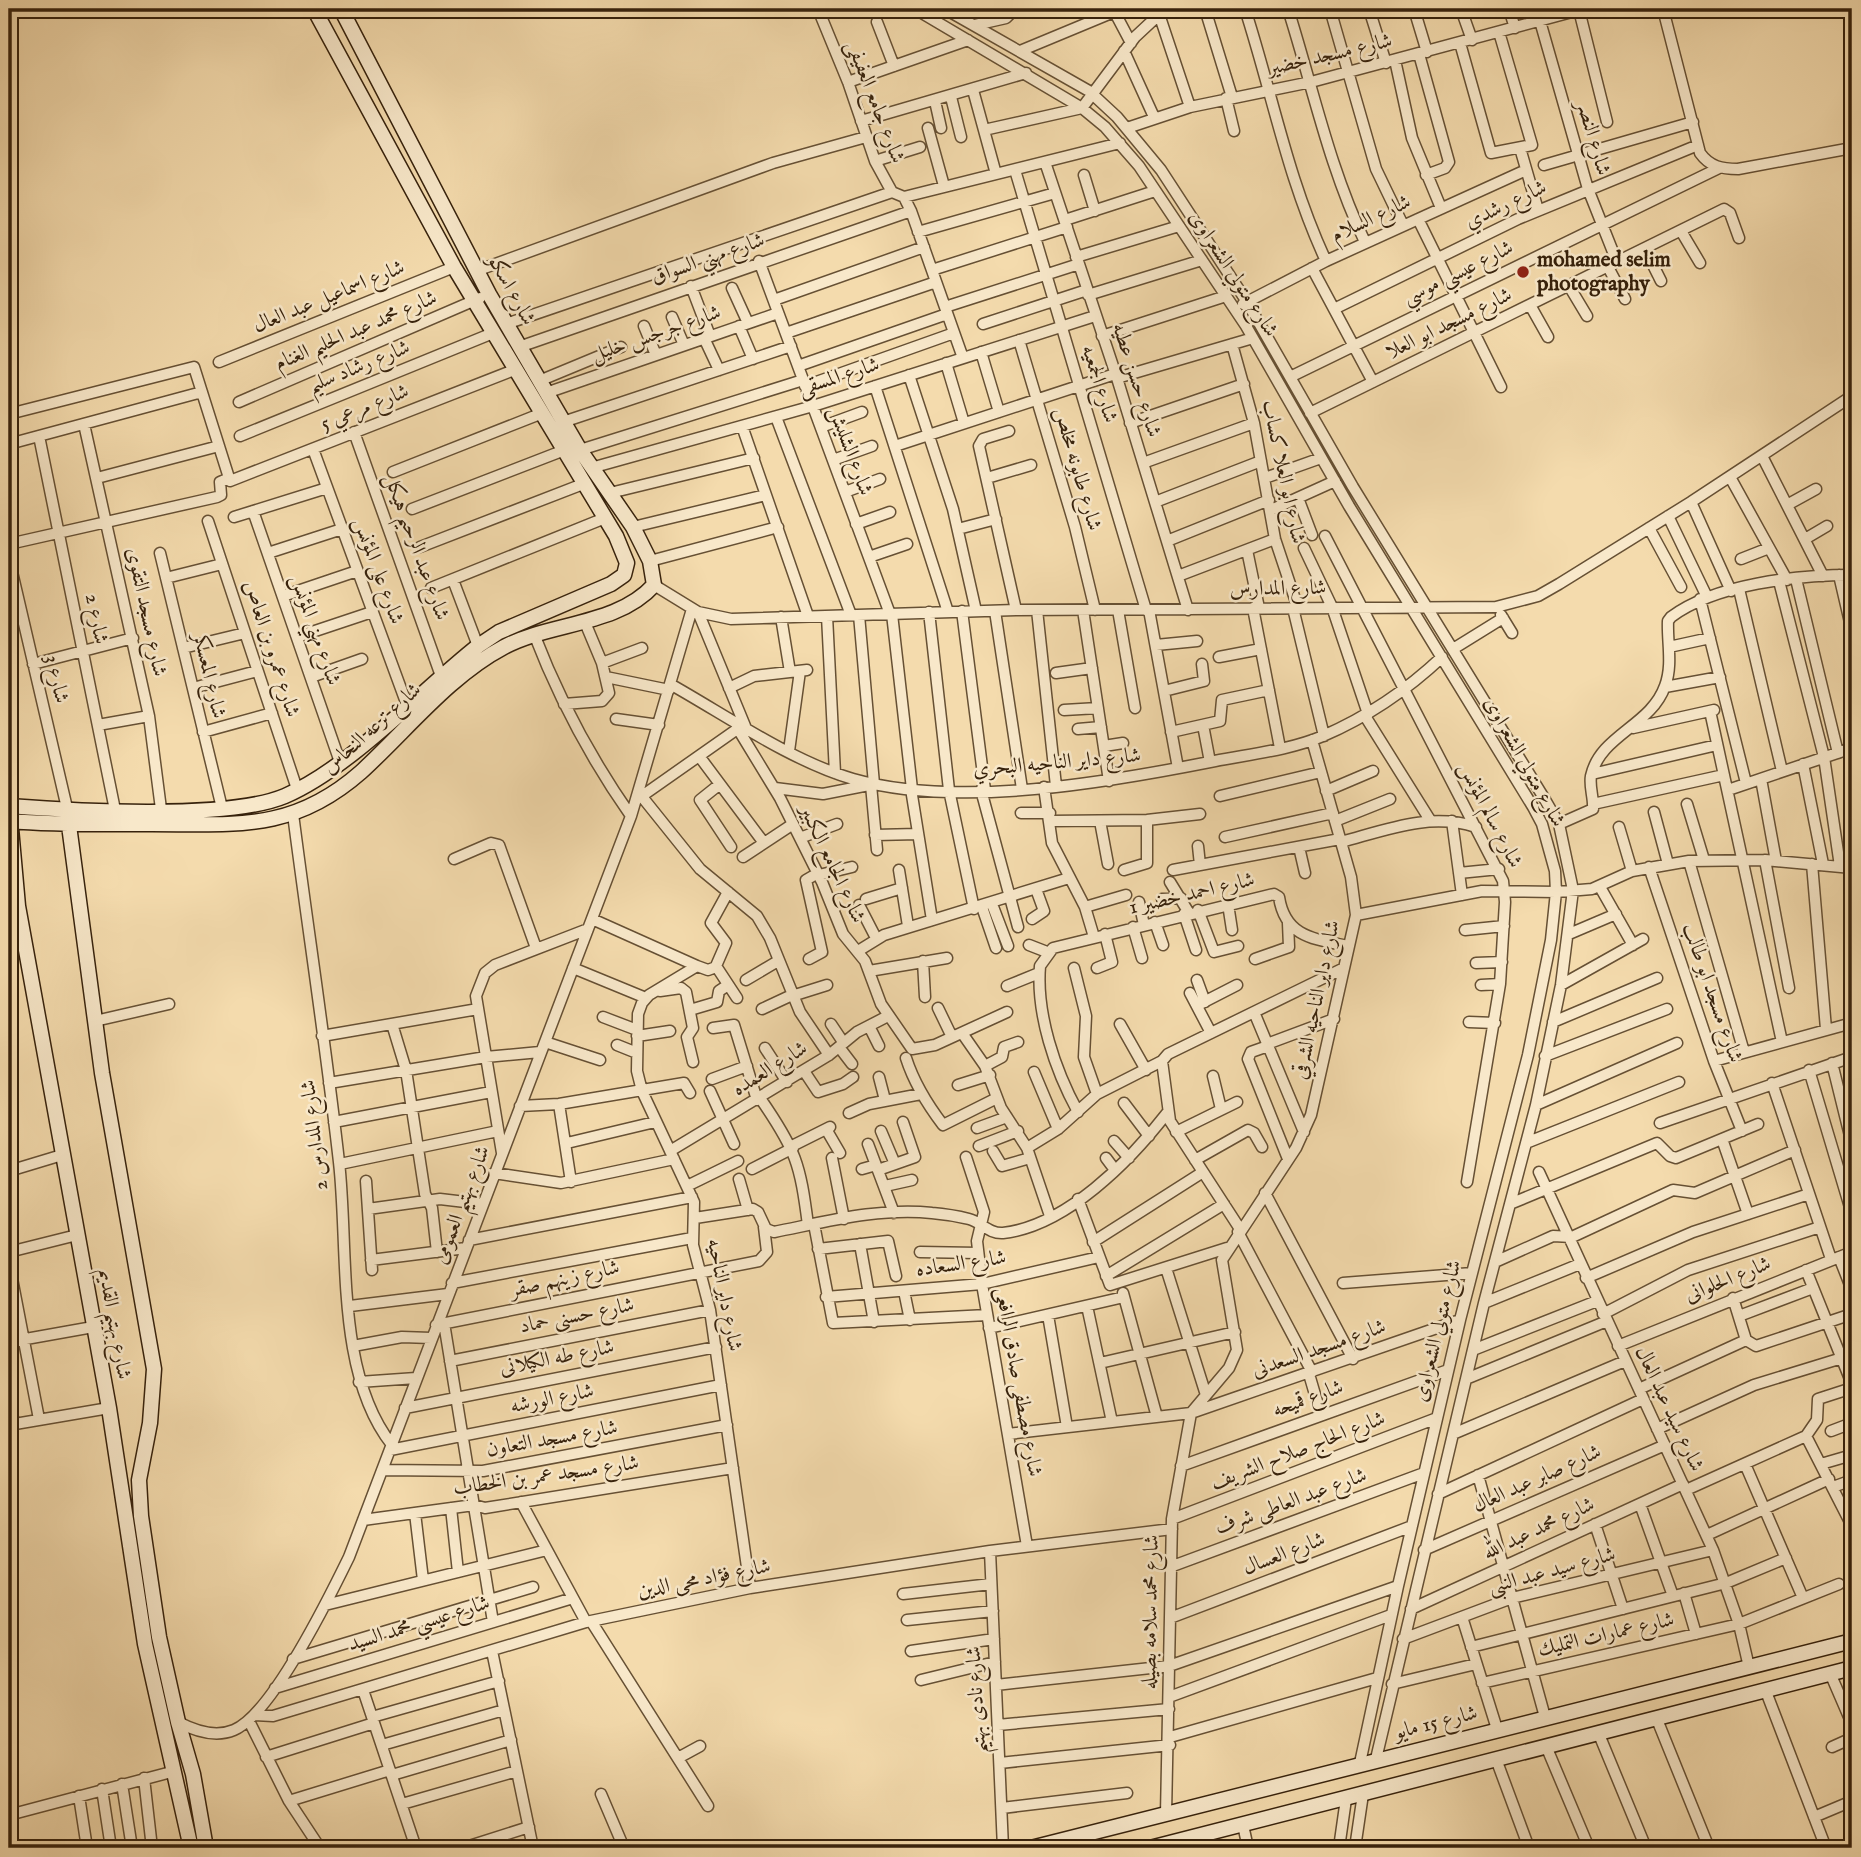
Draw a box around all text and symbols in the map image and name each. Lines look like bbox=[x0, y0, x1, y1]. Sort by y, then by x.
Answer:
street label: شارع مسجد خضير bbox=[1263, 28, 1396, 86]
street label: شارع جامع العفيفى bbox=[835, 37, 911, 169]
street label: شارع النصر bbox=[1566, 95, 1617, 179]
street label: شارع رشدي bbox=[1461, 174, 1553, 238]
street label: شارع السلام bbox=[1327, 189, 1417, 252]
street label: شارع متولي الشعراوى bbox=[1180, 206, 1284, 344]
street label: شارع مهني السواق bbox=[648, 227, 770, 296]
street label: شارع عيسي موسي bbox=[1398, 235, 1520, 316]
place label: mohamed selim photography bbox=[1536, 247, 1672, 298]
street label: شارع اسكو bbox=[477, 248, 542, 332]
street label: شارع اسماعيل عبد العال bbox=[249, 254, 410, 343]
marker: mohamed selim photography bbox=[1515, 264, 1531, 280]
street label: شارع مسجد ابو العلا bbox=[1381, 282, 1518, 369]
street label: شارع محمد عبد الحليم الغنام bbox=[271, 285, 444, 383]
street label: شارع جرجس خليل bbox=[587, 299, 726, 372]
street label: شارع حسن عطيه bbox=[1102, 319, 1167, 442]
street label: شارع رشاد سليم bbox=[304, 334, 416, 405]
street label: شارع الجمعيه bbox=[1072, 342, 1124, 427]
street label: شارع المسقى bbox=[795, 351, 884, 406]
street label: شارع مرعي 5 bbox=[317, 378, 414, 441]
street label: شارع ابو العلا كساب bbox=[1252, 398, 1311, 547]
street label: شارع الشليش bbox=[819, 403, 879, 500]
street label: شارع طابونه مخلص bbox=[1044, 404, 1108, 535]
street label: شارع عبد الرحيم هيكل bbox=[371, 470, 455, 626]
street label: شارع على المؤنس bbox=[343, 514, 410, 629]
street label: شارع مسجد التقوى bbox=[116, 545, 173, 680]
street label: شارع مهني المؤنس bbox=[279, 571, 347, 691]
street label: شارع المدارس bbox=[1229, 575, 1327, 606]
street label: شارع عمرو بن العاص bbox=[233, 577, 306, 722]
street label: شارع 2 bbox=[75, 591, 114, 647]
street label: شارع المعسكر bbox=[183, 629, 232, 722]
street label: شارع 3 bbox=[34, 652, 75, 707]
street label: شارع ترعه النحاس bbox=[317, 677, 429, 783]
street label: شارع متولي الشعراوى bbox=[1474, 692, 1571, 834]
street label: شارع داير الناحيه البحري bbox=[972, 742, 1142, 787]
street label: شارع سالم المؤنس bbox=[1449, 757, 1528, 874]
street label: شارع الجامع الكبير bbox=[788, 799, 871, 929]
street label: شارع احمد خضير 1 bbox=[1126, 866, 1258, 925]
street label: شارع داير الناحيه الشرقي bbox=[1287, 918, 1350, 1083]
street label: شارع مسجد ابو طالب bbox=[1673, 920, 1749, 1067]
street label: شارع العمده bbox=[727, 1035, 815, 1105]
street label: شارع المدارس 2 bbox=[295, 1078, 338, 1192]
street label: شارع بهتيم العمومى bbox=[427, 1142, 503, 1270]
street label: شارع داير الناحيه bbox=[697, 1236, 748, 1354]
street label: شارع السعاده bbox=[914, 1244, 1008, 1287]
street label: شارع الحلوانى bbox=[1681, 1250, 1776, 1312]
street label: شارع زينهم صقر bbox=[506, 1254, 623, 1309]
street label: شارع متولي الشعراوى bbox=[1407, 1257, 1472, 1405]
street label: شارع بهتيم القديم bbox=[85, 1266, 137, 1383]
street label: شارع مصطفى صادق الرافعى bbox=[985, 1285, 1048, 1479]
street label: شارع حسنى حماد bbox=[517, 1292, 637, 1343]
street label: شارع مسجد السعدنى bbox=[1248, 1313, 1391, 1387]
street label: شارع طه الكيلانى bbox=[497, 1334, 617, 1385]
street label: شارع سيد عبد العال bbox=[1625, 1342, 1710, 1477]
street label: شارع قميحه bbox=[1269, 1374, 1348, 1427]
street label: شارع الورشه bbox=[508, 1378, 597, 1423]
street label: شارع الحاج صلاح الشريف bbox=[1207, 1405, 1391, 1501]
street label: شارع مسجد التعاون bbox=[484, 1414, 620, 1467]
street label: شارع صابر عبد العال bbox=[1468, 1439, 1607, 1522]
street label: شارع مسجد عمر بن الخطاب bbox=[451, 1450, 641, 1505]
street label: شارع عبد العاطى شرف bbox=[1211, 1462, 1372, 1545]
street label: شارع محمد عبد الله bbox=[1477, 1487, 1601, 1569]
street label: شارع العسال bbox=[1239, 1526, 1330, 1585]
street label: شارع محمد سلامه بصيله bbox=[1136, 1534, 1169, 1690]
street label: شارع سيد عبد النبى bbox=[1485, 1541, 1619, 1604]
street label: شارع فؤاد محى الدين bbox=[635, 1553, 774, 1608]
street label: شارع عيسي محمد السيد bbox=[345, 1590, 495, 1663]
street label: شارع عمارات التمليك bbox=[1535, 1606, 1678, 1667]
street label: شارع نادى بهتيم bbox=[961, 1645, 999, 1755]
street label: شارع 15 مايو bbox=[1389, 1700, 1481, 1750]

